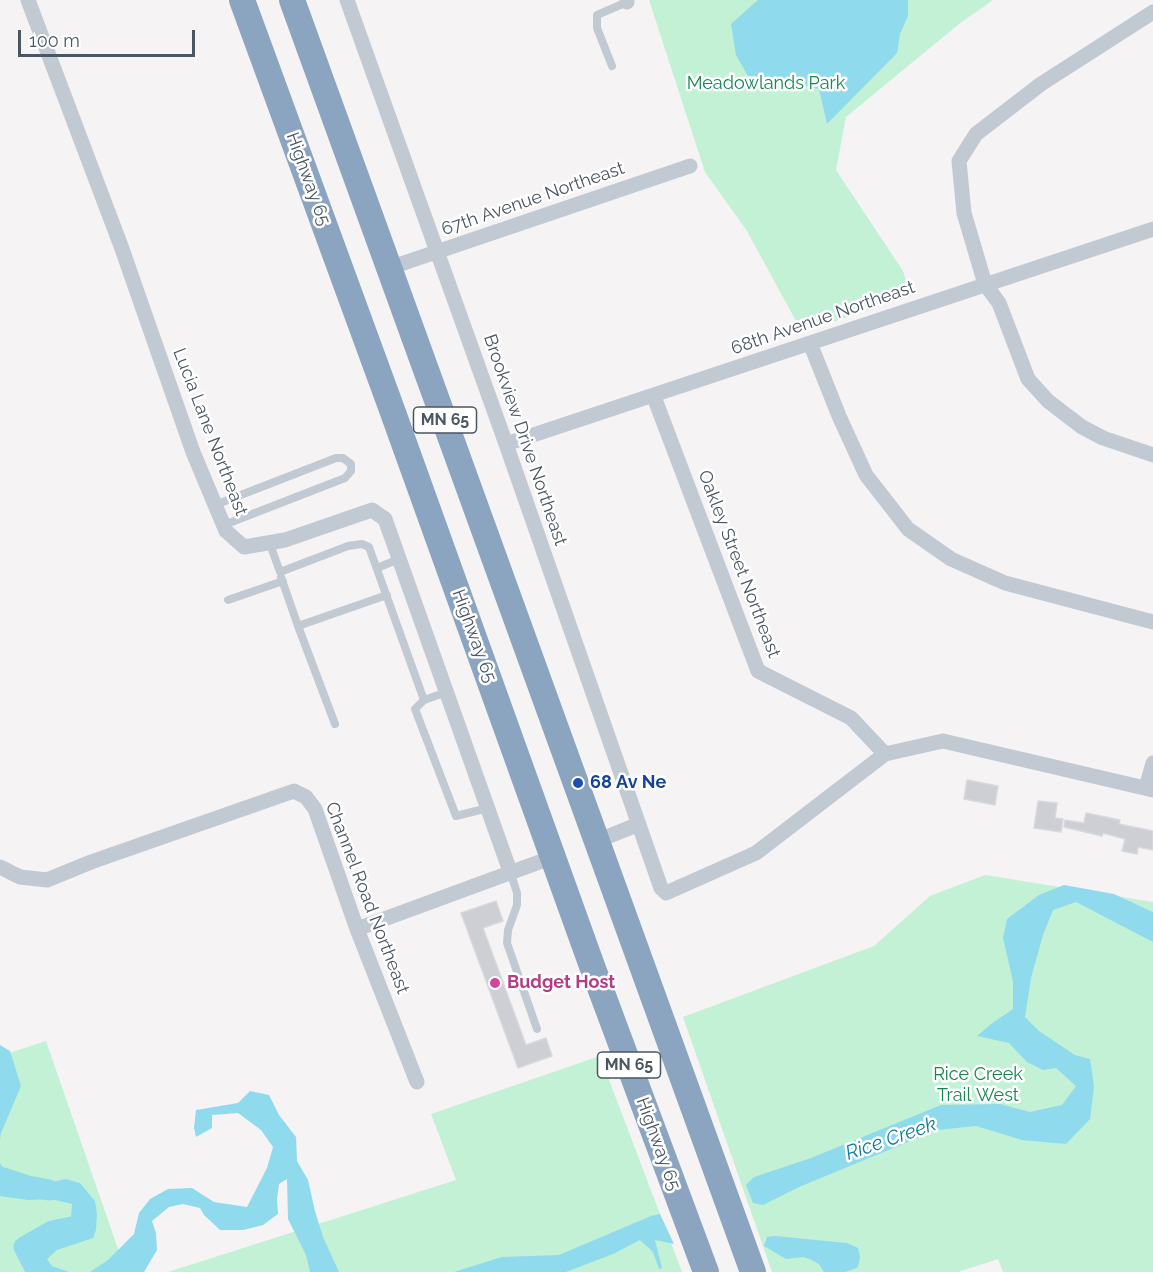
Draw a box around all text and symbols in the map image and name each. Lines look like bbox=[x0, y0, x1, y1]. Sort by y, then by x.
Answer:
scale bar bbox=[21, 18, 198, 56]
text: 100 m bbox=[29, 30, 80, 51]
park label: Meadowlands Park bbox=[687, 73, 845, 95]
street label: Highway 65 bbox=[281, 129, 335, 229]
street label: 67th Avenue Northeast bbox=[439, 158, 627, 240]
street label: 68th Avenue Northeast bbox=[728, 276, 918, 360]
street label: Brookview Drive Northeast bbox=[479, 332, 571, 548]
street label: Lucia Lane Northeast bbox=[168, 345, 252, 519]
road number: MN 65 bbox=[414, 407, 476, 433]
street label: Oakley Street Northeast bbox=[693, 467, 785, 661]
street label: Highway 65 bbox=[447, 586, 501, 686]
place label: 68 Av Ne bbox=[590, 772, 666, 794]
marker: 68 Av Ne bbox=[571, 776, 585, 790]
street label: Channel Road Northeast bbox=[320, 799, 414, 997]
place label: Budget Host bbox=[507, 972, 615, 994]
marker: Budget Host bbox=[488, 976, 502, 990]
road number: MN 65 bbox=[598, 1052, 660, 1078]
park label: Rice Creek Trail West bbox=[933, 1064, 1023, 1106]
street label: Highway 65 bbox=[631, 1094, 685, 1194]
water label: Rice Creek bbox=[842, 1112, 940, 1166]

